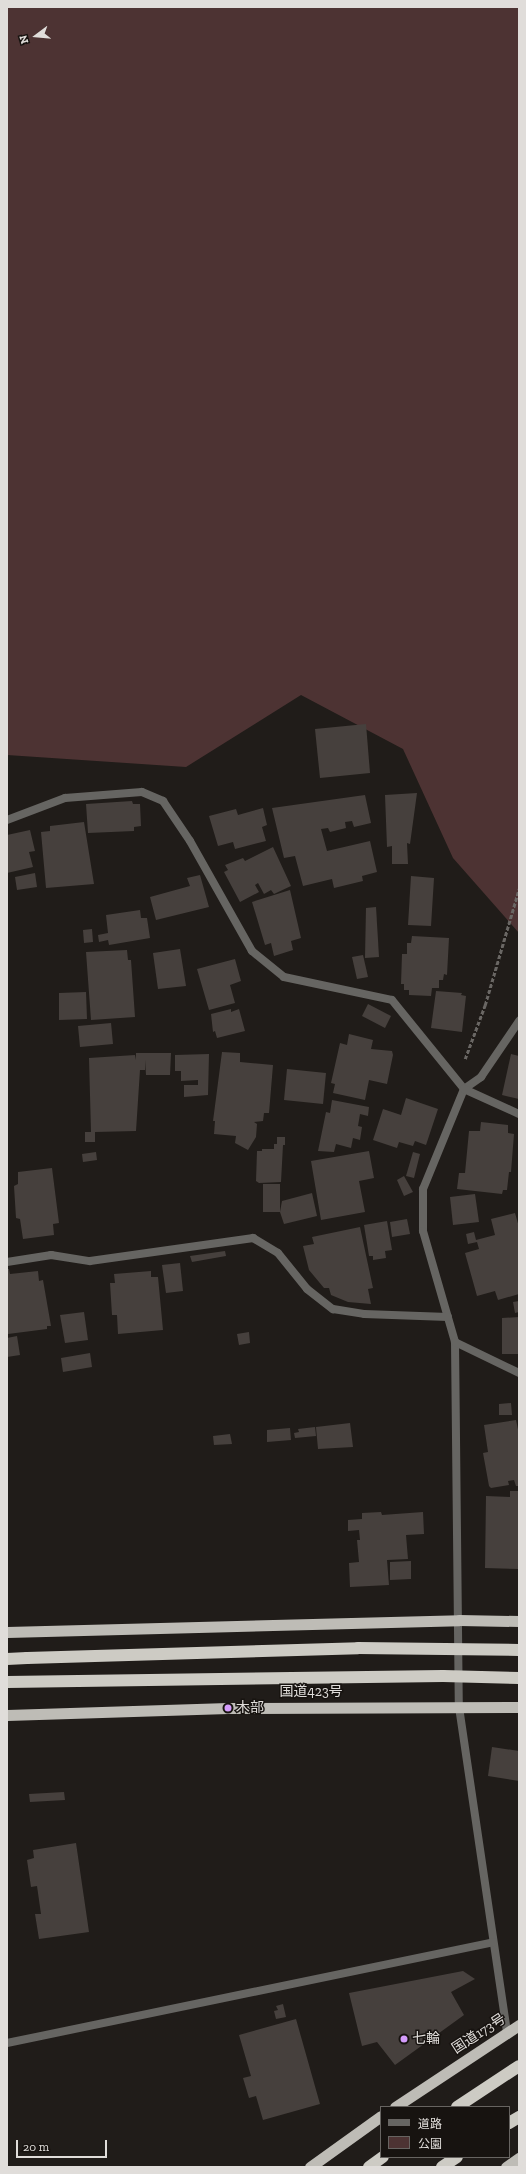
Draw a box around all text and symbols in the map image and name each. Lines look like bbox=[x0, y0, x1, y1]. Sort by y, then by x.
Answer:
north arrow bbox=[16, 16, 56, 56]
text: N bbox=[17, 34, 31, 45]
street label: 国道423号 bbox=[279, 1684, 343, 1700]
place label: 木部 bbox=[236, 1700, 264, 1716]
marker: 木部 bbox=[223, 1703, 233, 1713]
street label: 国道173号 bbox=[449, 2010, 509, 2058]
place label: 七輪 bbox=[412, 2031, 440, 2047]
marker: 七輪 bbox=[399, 2034, 409, 2044]
legend bbox=[380, 2106, 510, 2158]
text: 道路 bbox=[418, 2117, 442, 2131]
scale bar bbox=[18, 2132, 109, 2158]
text: 公園 bbox=[418, 2137, 442, 2151]
text: 20 m bbox=[23, 2140, 49, 2154]

